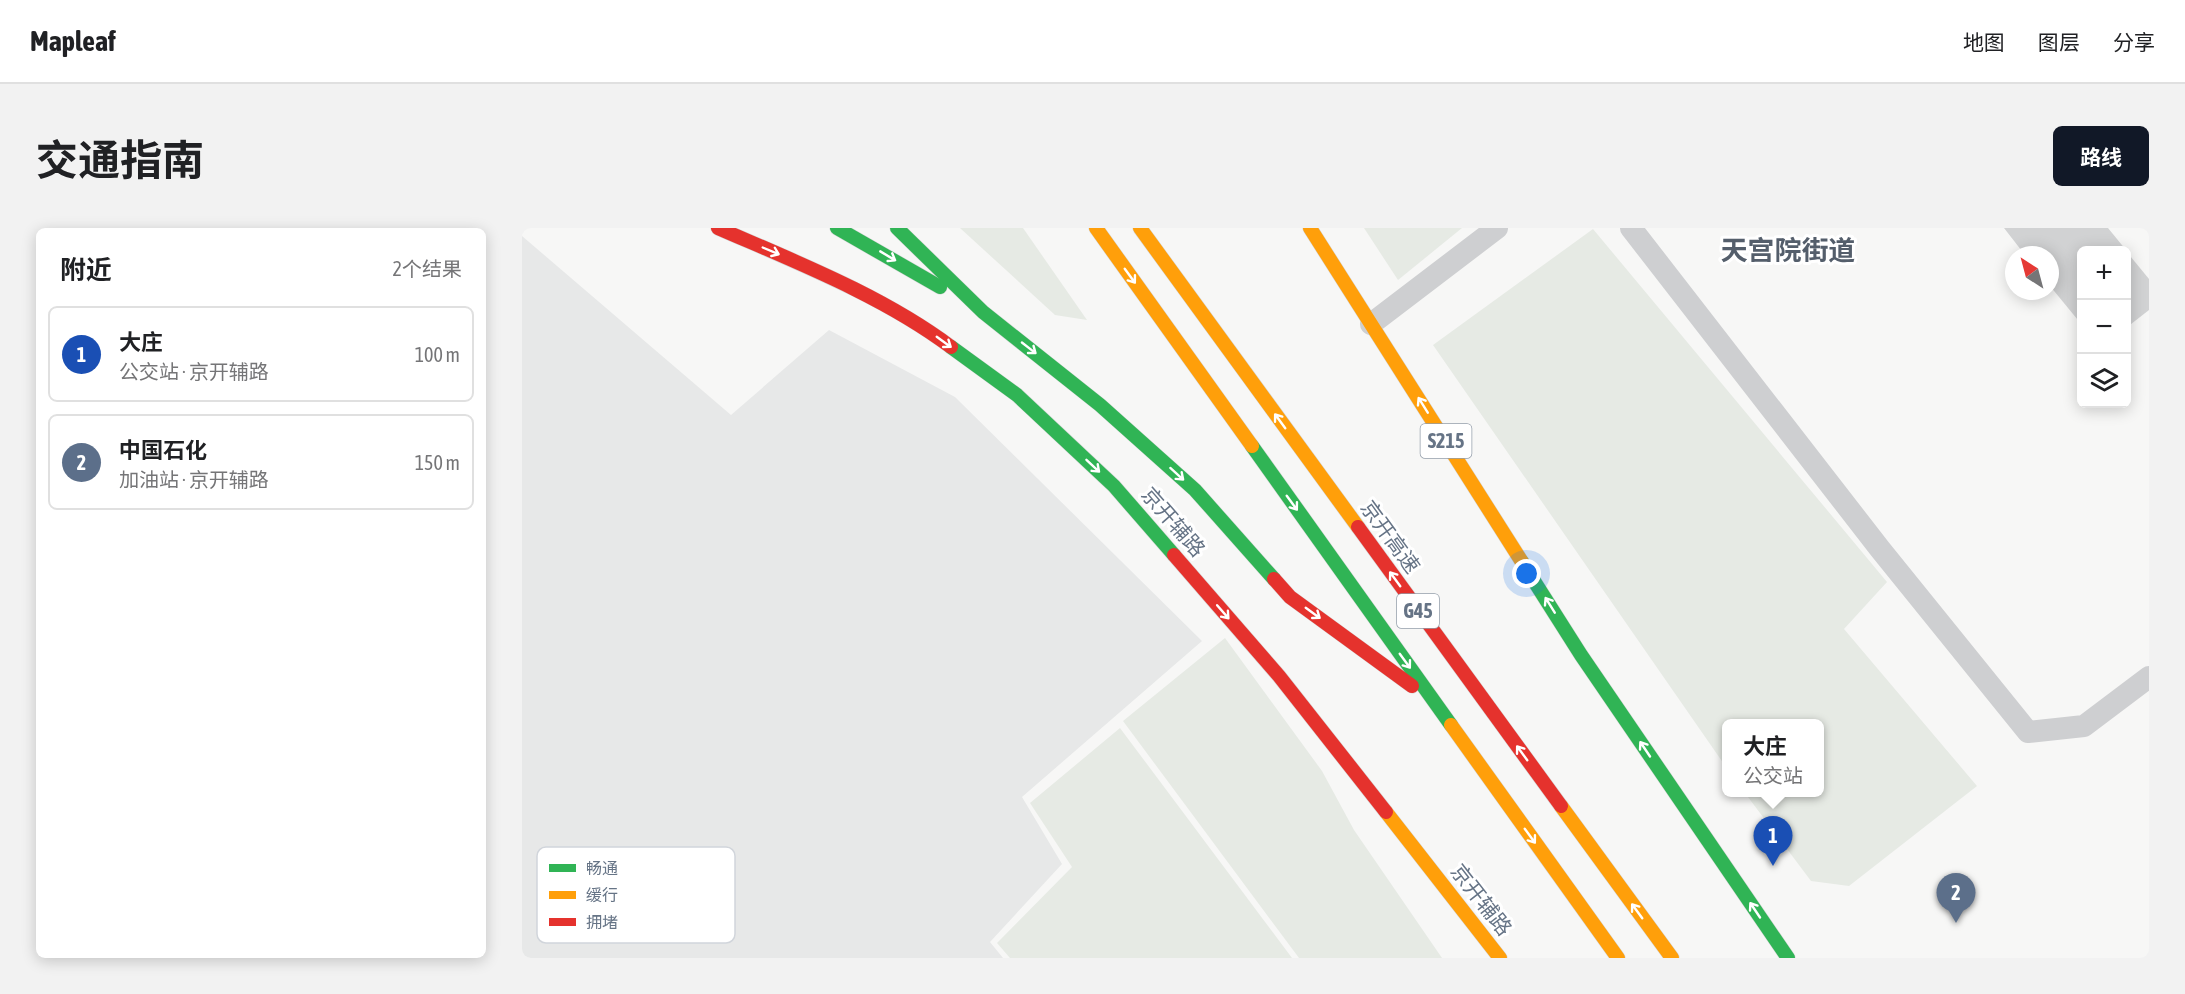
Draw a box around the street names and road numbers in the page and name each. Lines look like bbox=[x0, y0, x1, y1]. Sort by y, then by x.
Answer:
road number: S215 bbox=[1420, 424, 1472, 458]
street label: 京开辅路 bbox=[1137, 482, 1210, 561]
street label: 京开高速 bbox=[1356, 495, 1425, 577]
road number: G45 bbox=[1397, 594, 1439, 628]
street label: 京开辅路 bbox=[1446, 859, 1517, 940]

